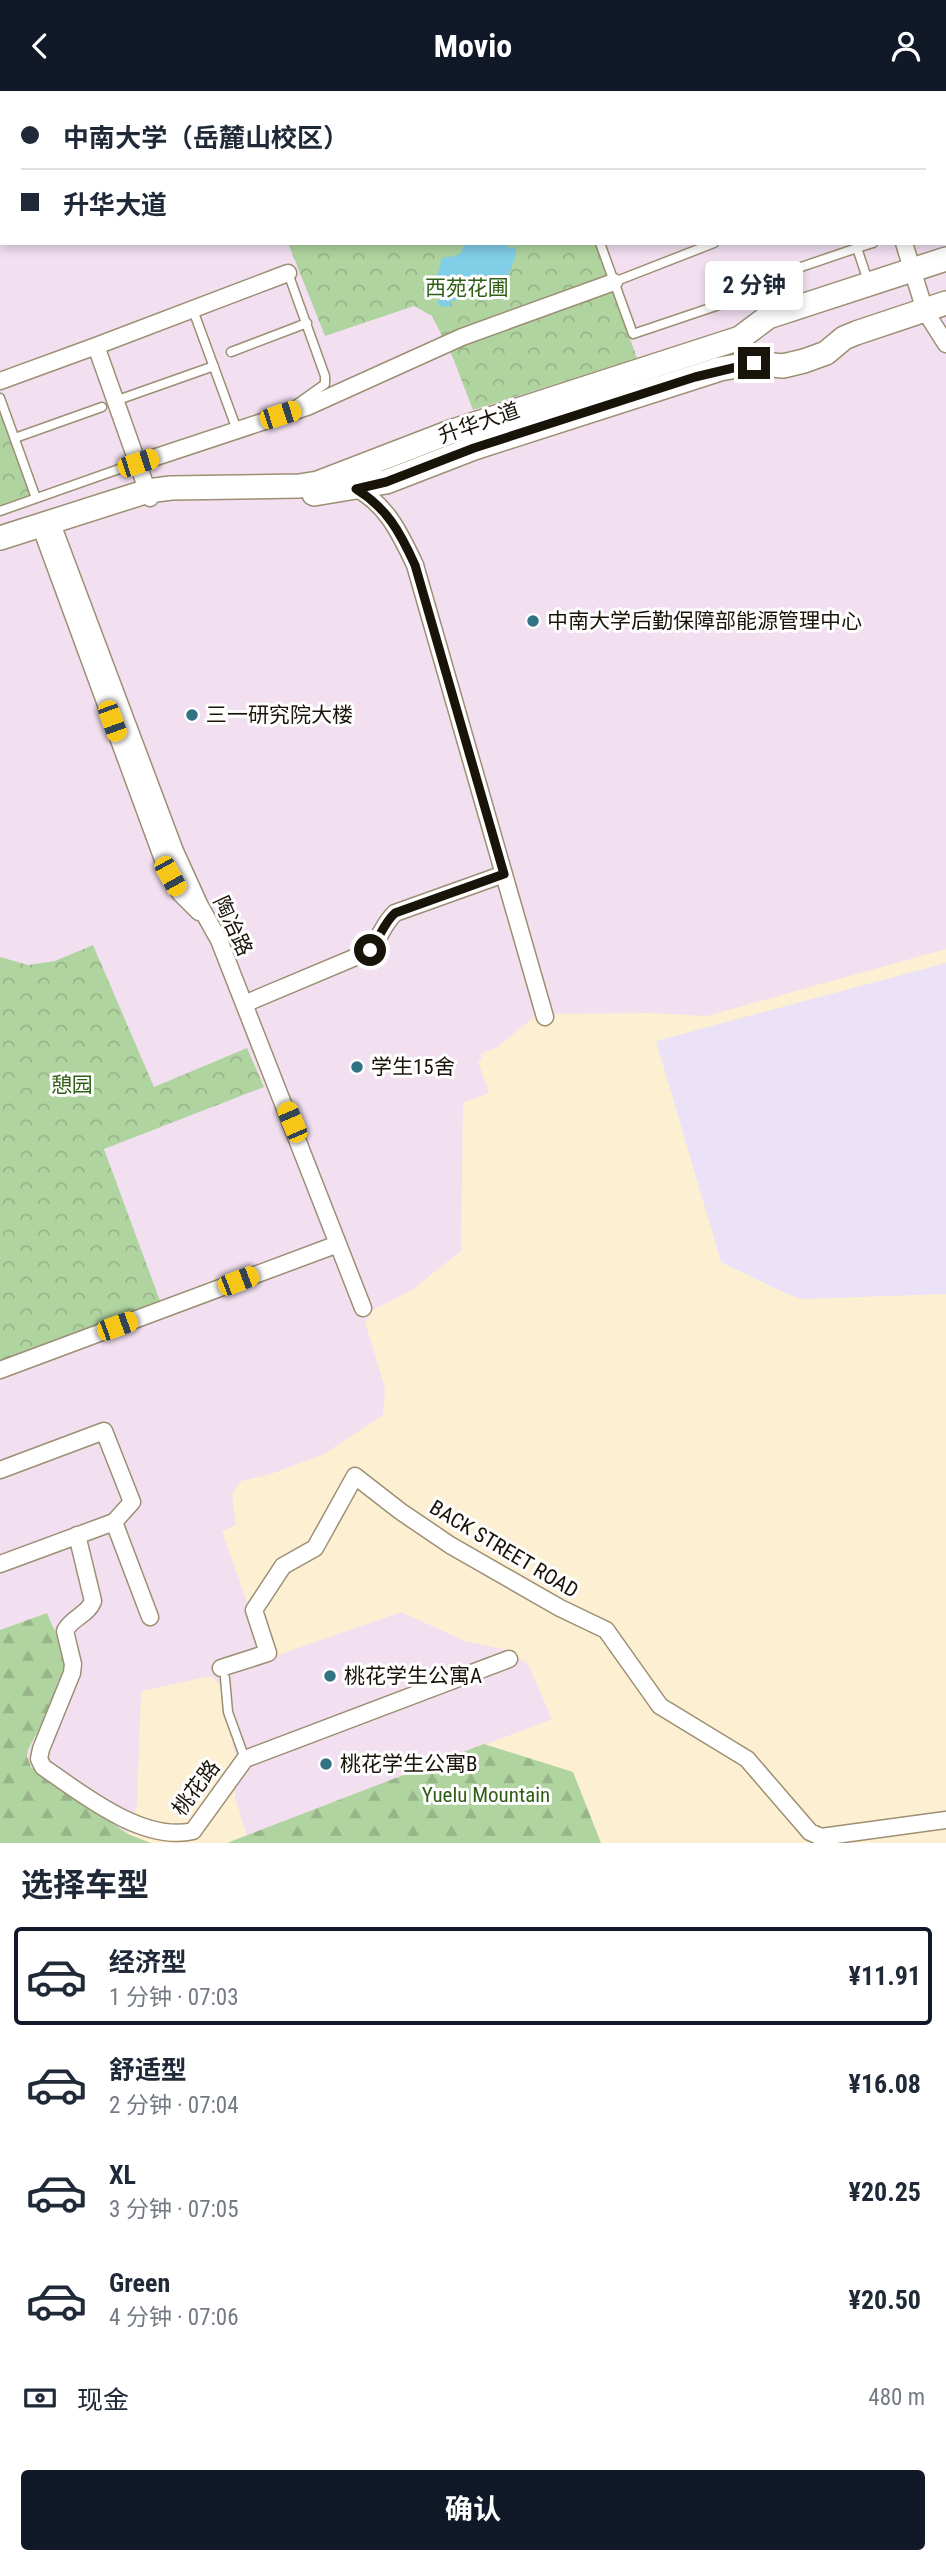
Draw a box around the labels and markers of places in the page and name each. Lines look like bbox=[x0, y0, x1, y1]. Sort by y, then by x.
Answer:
place label: 中南大学后勤保障部能源管理中心 bbox=[547, 609, 862, 633]
marker: 中南大学后勤保障部能源管理中心 bbox=[525, 613, 541, 629]
place label: 三一研究院大楼 bbox=[206, 703, 353, 727]
marker: 三一研究院大楼 bbox=[184, 707, 200, 723]
place label: 学生15舍 bbox=[371, 1055, 455, 1079]
marker: 学生15舍 bbox=[349, 1059, 365, 1075]
place label: 桃花学生公寓A bbox=[344, 1664, 482, 1688]
marker: 桃花学生公寓A bbox=[322, 1668, 338, 1684]
place label: 桃花学生公寓B bbox=[340, 1752, 477, 1776]
marker: 桃花学生公寓B bbox=[318, 1756, 334, 1772]

